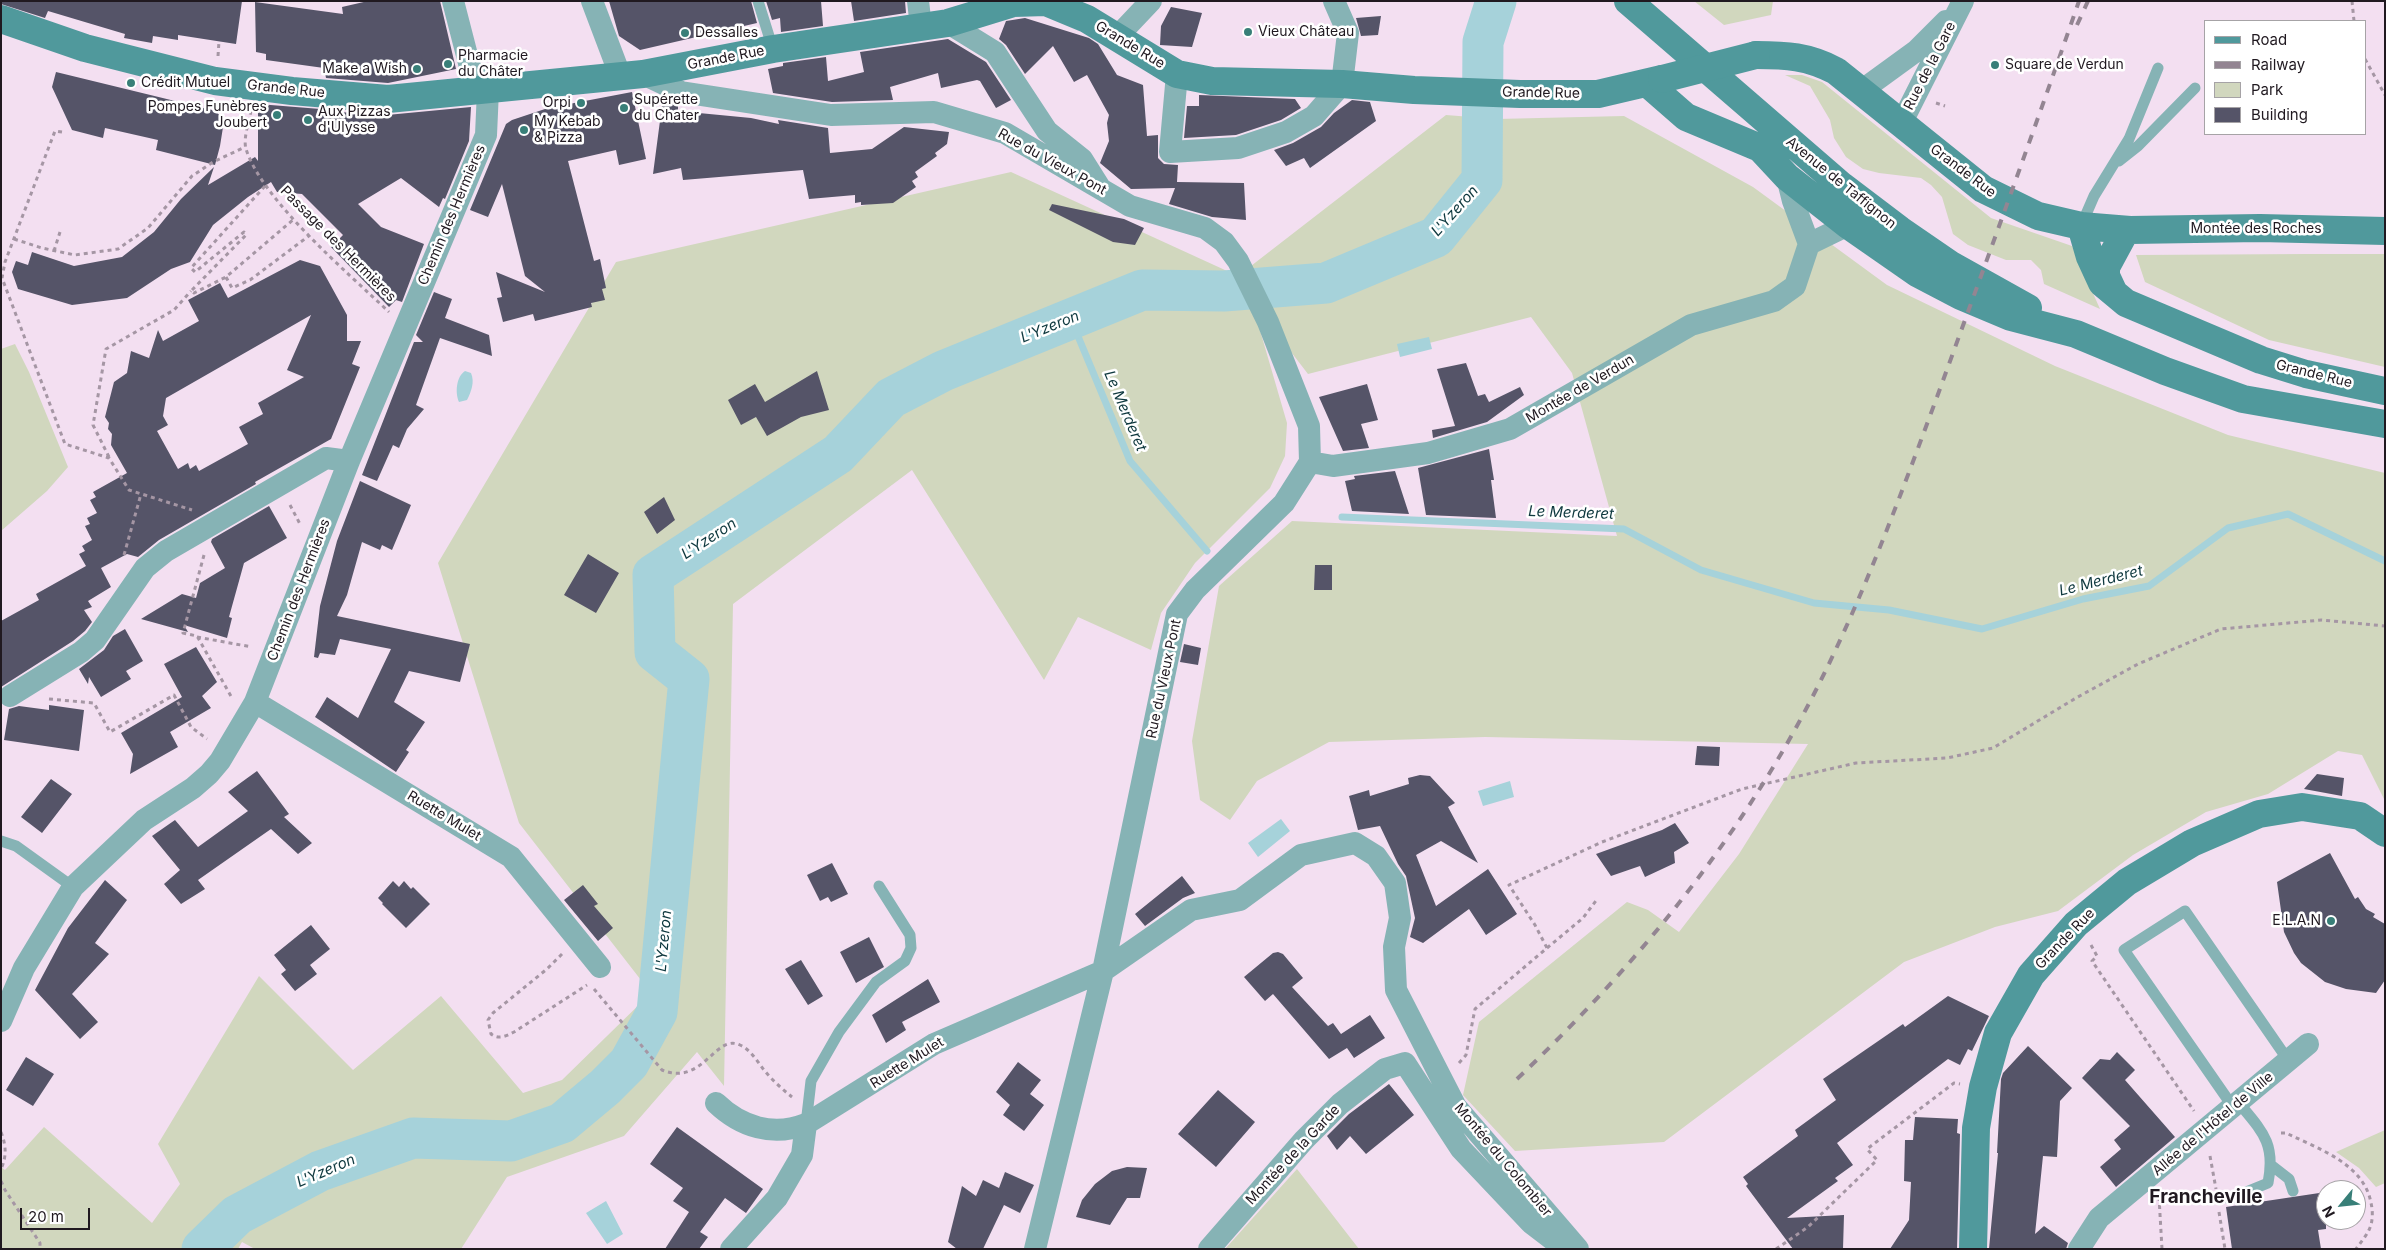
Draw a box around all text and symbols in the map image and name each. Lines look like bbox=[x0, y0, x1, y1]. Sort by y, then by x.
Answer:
street label: Grande Rue bbox=[1092, 18, 1168, 72]
street label: Rue de la Gare bbox=[1901, 19, 1959, 113]
legend bbox=[2204, 20, 2366, 135]
place label: Vieux Château bbox=[1258, 24, 1354, 40]
place label: Dessalles bbox=[695, 25, 758, 41]
marker: Vieux Château bbox=[1242, 26, 1254, 38]
marker: Dessalles bbox=[679, 27, 691, 39]
text: Road bbox=[2251, 30, 2287, 49]
street label: Grande Rue bbox=[686, 42, 766, 74]
place label: Pharmacie du Châter bbox=[458, 48, 528, 80]
text: Railway bbox=[2251, 55, 2305, 74]
place label: Square de Verdun bbox=[2005, 57, 2124, 73]
marker: Pharmacie du Châter bbox=[442, 58, 454, 70]
marker: Square de Verdun bbox=[1989, 59, 2001, 71]
place label: Make a Wish bbox=[322, 61, 407, 77]
marker: Make a Wish bbox=[411, 63, 423, 75]
place label: Crédit Mutuel bbox=[141, 75, 230, 91]
marker: Crédit Mutuel bbox=[125, 77, 137, 89]
street label: Grande Rue bbox=[246, 77, 326, 101]
text: Park bbox=[2251, 80, 2283, 99]
street label: Grande Rue bbox=[1502, 84, 1580, 102]
place label: Supérette du Chater bbox=[634, 92, 699, 124]
place label: Orpi bbox=[543, 95, 571, 111]
marker: Orpi bbox=[575, 97, 587, 109]
place label: Pompes Funèbres Joubert bbox=[148, 99, 267, 132]
marker: Supérette du Chater bbox=[618, 102, 630, 114]
place label: Aux Pizzas d'Ulysse bbox=[318, 104, 391, 136]
text: Building bbox=[2251, 105, 2308, 124]
marker: Pompes Funèbres Joubert bbox=[271, 109, 283, 121]
marker: Aux Pizzas d'Ulysse bbox=[302, 114, 314, 126]
place label: My Kebab & Pizza bbox=[534, 114, 601, 146]
marker: My Kebab & Pizza bbox=[518, 124, 530, 136]
street label: Rue du Vieux Pont bbox=[995, 125, 1109, 199]
street label: Avenue de Taffignon bbox=[1783, 134, 1899, 232]
street label: Grande Rue bbox=[1927, 141, 1999, 201]
street label: Chemin des Hermières bbox=[415, 142, 489, 288]
water label: L'Yzeron bbox=[1428, 182, 1482, 240]
street label: Passage des Hermières bbox=[277, 183, 399, 305]
street label: Montée des Roches bbox=[2190, 221, 2322, 237]
water label: L'Yzeron bbox=[1018, 307, 1082, 347]
street label: Montée de Verdun bbox=[1523, 351, 1637, 427]
street label: Grande Rue bbox=[2274, 356, 2354, 392]
water label: Le Merderet bbox=[1100, 368, 1150, 454]
water label: Le Merderet bbox=[1528, 503, 1614, 523]
water label: L'Yzeron bbox=[678, 515, 740, 563]
street label: Chemin des Hermières bbox=[264, 516, 334, 664]
water label: Le Merderet bbox=[2057, 562, 2145, 600]
street label: Rue du Vieux Pont bbox=[1143, 618, 1185, 740]
street label: Ruette Mulet bbox=[404, 787, 484, 845]
street label: Grande Rue bbox=[2032, 905, 2098, 973]
water label: L'Yzeron bbox=[652, 909, 676, 973]
place label: E.L.A.N bbox=[2272, 913, 2321, 929]
marker: E.L.A.N bbox=[2325, 915, 2337, 927]
street label: Ruette Mulet bbox=[867, 1034, 947, 1092]
street label: Allée de l'Hôtel de Ville bbox=[2149, 1069, 2277, 1179]
street label: Montée du Colombier bbox=[1451, 1100, 1555, 1220]
street label: Montée de la Garde bbox=[1243, 1102, 1343, 1208]
water label: L'Yzeron bbox=[294, 1151, 358, 1191]
north arrow bbox=[2316, 1180, 2366, 1230]
district label: Francheville bbox=[2149, 1186, 2263, 1208]
scale bar bbox=[22, 1198, 92, 1230]
text: N bbox=[2318, 1203, 2338, 1221]
text: 20 m bbox=[28, 1207, 64, 1226]

